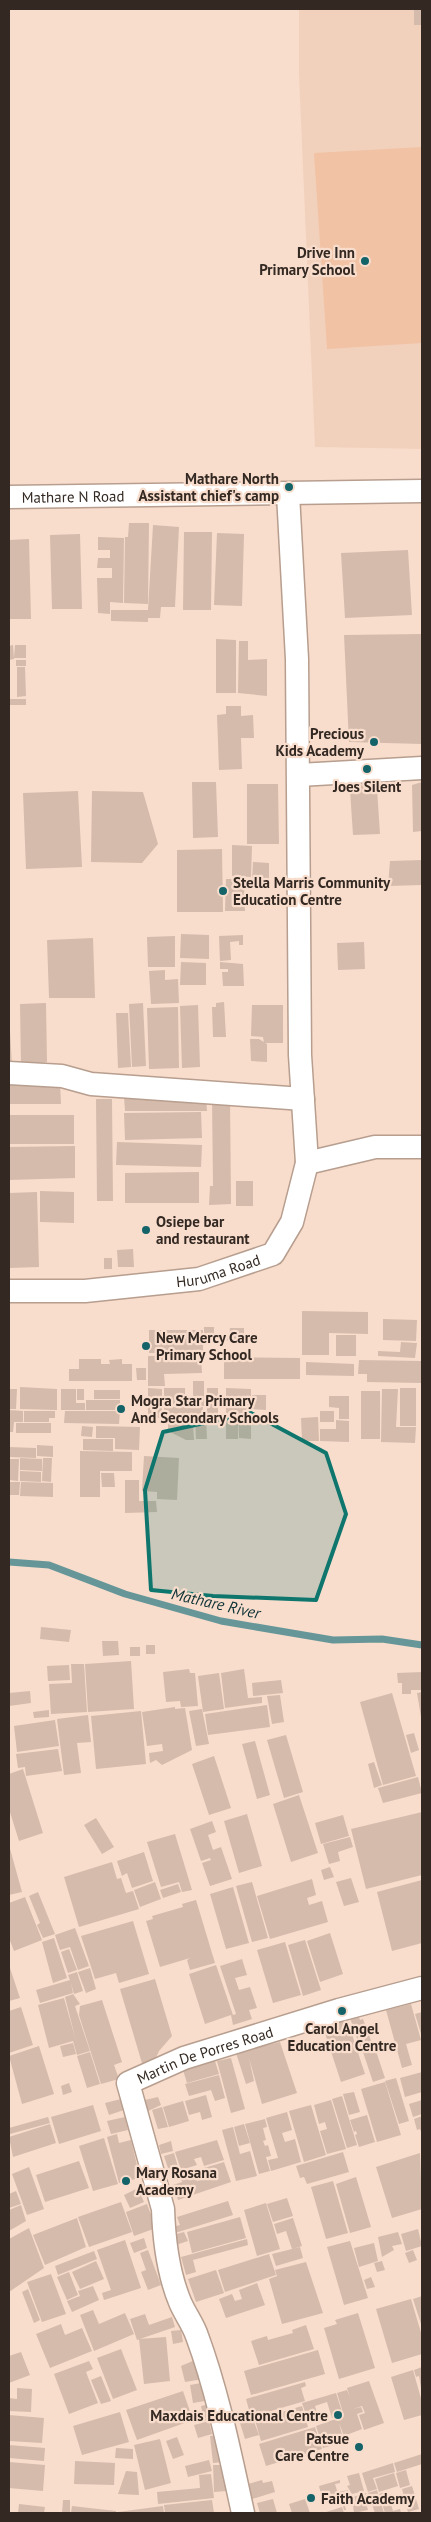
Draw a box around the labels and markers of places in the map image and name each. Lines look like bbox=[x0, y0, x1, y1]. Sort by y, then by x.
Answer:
place label: Drive Inn Primary School bbox=[259, 243, 356, 279]
marker: Drive Inn Primary School bbox=[359, 255, 371, 267]
place label: Mathare North Assistant chief's camp bbox=[138, 469, 279, 505]
marker: Mathare North Assistant chief's camp bbox=[283, 481, 295, 493]
place label: Precious Kids Academy bbox=[275, 724, 365, 760]
marker: Precious Kids Academy bbox=[368, 736, 380, 748]
marker: Joes Silent bbox=[361, 763, 373, 775]
place label: Joes Silent bbox=[332, 777, 402, 796]
place label: Stella Marris Community Education Centre bbox=[233, 873, 391, 909]
marker: Stella Marris Community Education Centre bbox=[217, 885, 229, 897]
place label: Osiepe bar and restaurant bbox=[156, 1212, 250, 1248]
marker: Osiepe bar and restaurant bbox=[140, 1224, 152, 1236]
place label: New Mercy Care Primary School bbox=[156, 1328, 258, 1364]
marker: New Mercy Care Primary School bbox=[140, 1340, 152, 1352]
place label: Mogra Star Primary And Secondary Schools bbox=[131, 1391, 279, 1427]
marker: Mogra Star Primary And Secondary Schools bbox=[115, 1403, 127, 1415]
marker: Carol Angel Education Centre bbox=[336, 2005, 348, 2017]
place label: Carol Angel Education Centre bbox=[288, 2019, 397, 2055]
place label: Mary Rosana Academy bbox=[136, 2163, 217, 2199]
marker: Mary Rosana Academy bbox=[120, 2175, 132, 2187]
place label: Maxdais Educational Centre bbox=[150, 2406, 328, 2425]
marker: Maxdais Educational Centre bbox=[332, 2409, 344, 2421]
place label: Patsue Care Centre bbox=[275, 2429, 349, 2465]
marker: Patsue Care Centre bbox=[353, 2441, 365, 2453]
place label: Faith Academy bbox=[321, 2489, 415, 2508]
marker: Faith Academy bbox=[305, 2492, 317, 2504]

